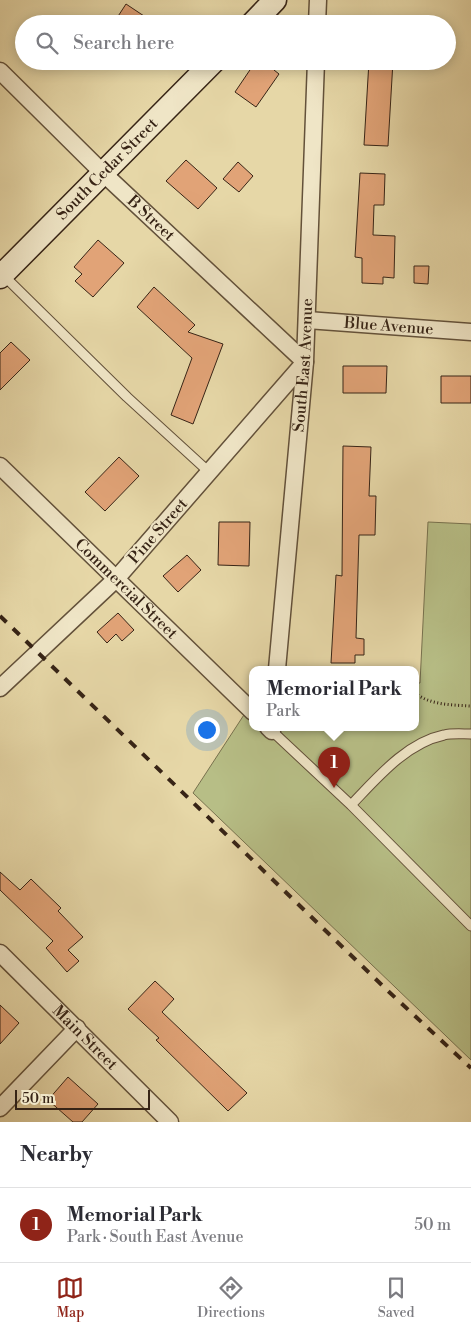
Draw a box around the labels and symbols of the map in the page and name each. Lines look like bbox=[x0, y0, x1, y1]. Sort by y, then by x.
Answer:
street label: South Cedar Street bbox=[52, 113, 162, 224]
street label: B Street bbox=[122, 190, 179, 245]
street label: South East Avenue bbox=[289, 298, 317, 433]
street label: Blue Avenue bbox=[343, 313, 434, 339]
street label: Pine Street bbox=[124, 494, 192, 568]
street label: Commercial Street bbox=[70, 534, 182, 643]
your location bbox=[194, 717, 220, 743]
pin: 1 bbox=[318, 747, 350, 788]
street label: Main Street bbox=[48, 1001, 122, 1075]
scale bar bbox=[15, 1087, 150, 1110]

